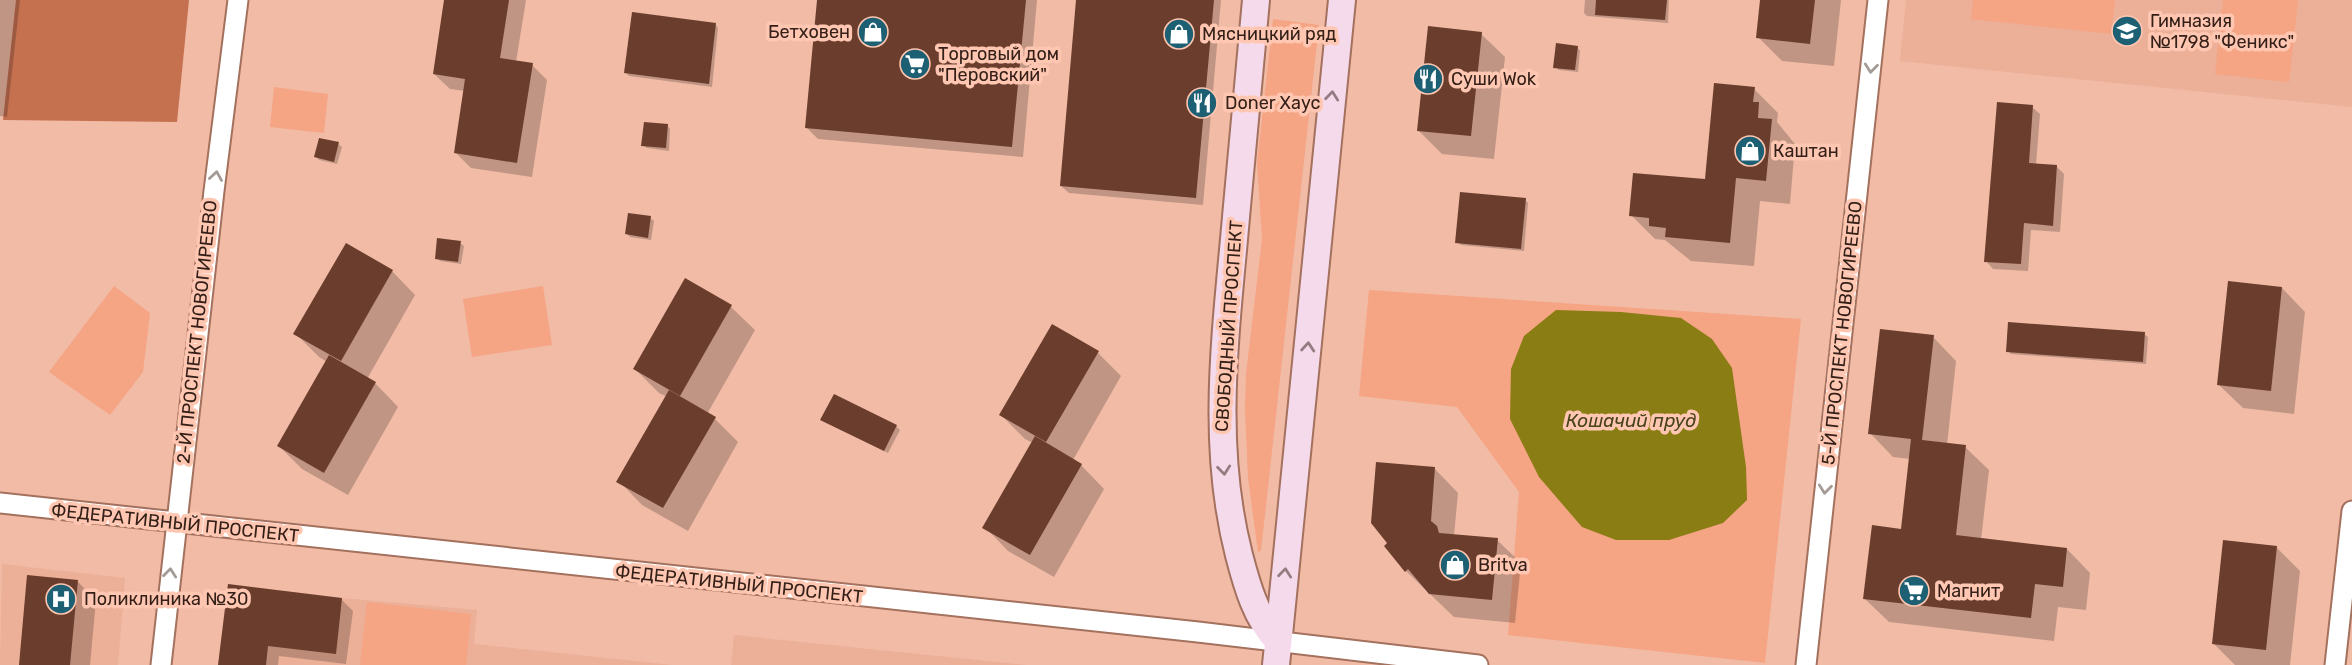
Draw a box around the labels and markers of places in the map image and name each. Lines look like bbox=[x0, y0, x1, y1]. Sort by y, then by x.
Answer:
place label: Гимназия №1798 "Феникс" bbox=[2150, 10, 2294, 53]
school or university icon: Гимназия №1798 "Феникс" bbox=[2110, 14, 2144, 48]
shop icon: Бетховен bbox=[856, 15, 890, 49]
shop icon: Мясницкий ряд bbox=[1162, 17, 1196, 51]
place label: Бетховен bbox=[768, 21, 850, 43]
place label: Мясницкий ряд bbox=[1202, 23, 1337, 45]
place label: Торговый дом "Перовский" bbox=[938, 43, 1059, 86]
supermarket icon: Торговый дом "Перовский" bbox=[898, 47, 932, 81]
restaurant icon: Суши Wok bbox=[1411, 62, 1445, 96]
place label: Суши Wok bbox=[1451, 68, 1537, 90]
restaurant icon: Doner Хаус bbox=[1185, 86, 1219, 120]
place label: Doner Хаус bbox=[1225, 92, 1320, 114]
shop icon: Каштан bbox=[1733, 134, 1767, 168]
place label: Каштан bbox=[1773, 140, 1839, 162]
shop icon: Britva bbox=[1438, 548, 1472, 582]
place label: Britva bbox=[1478, 554, 1528, 576]
supermarket icon: Магнит bbox=[1897, 574, 1931, 608]
place label: Магнит bbox=[1937, 580, 2000, 602]
hospital icon: Поликлиника №30 bbox=[44, 582, 78, 616]
place label: Поликлиника №30 bbox=[84, 588, 248, 610]

